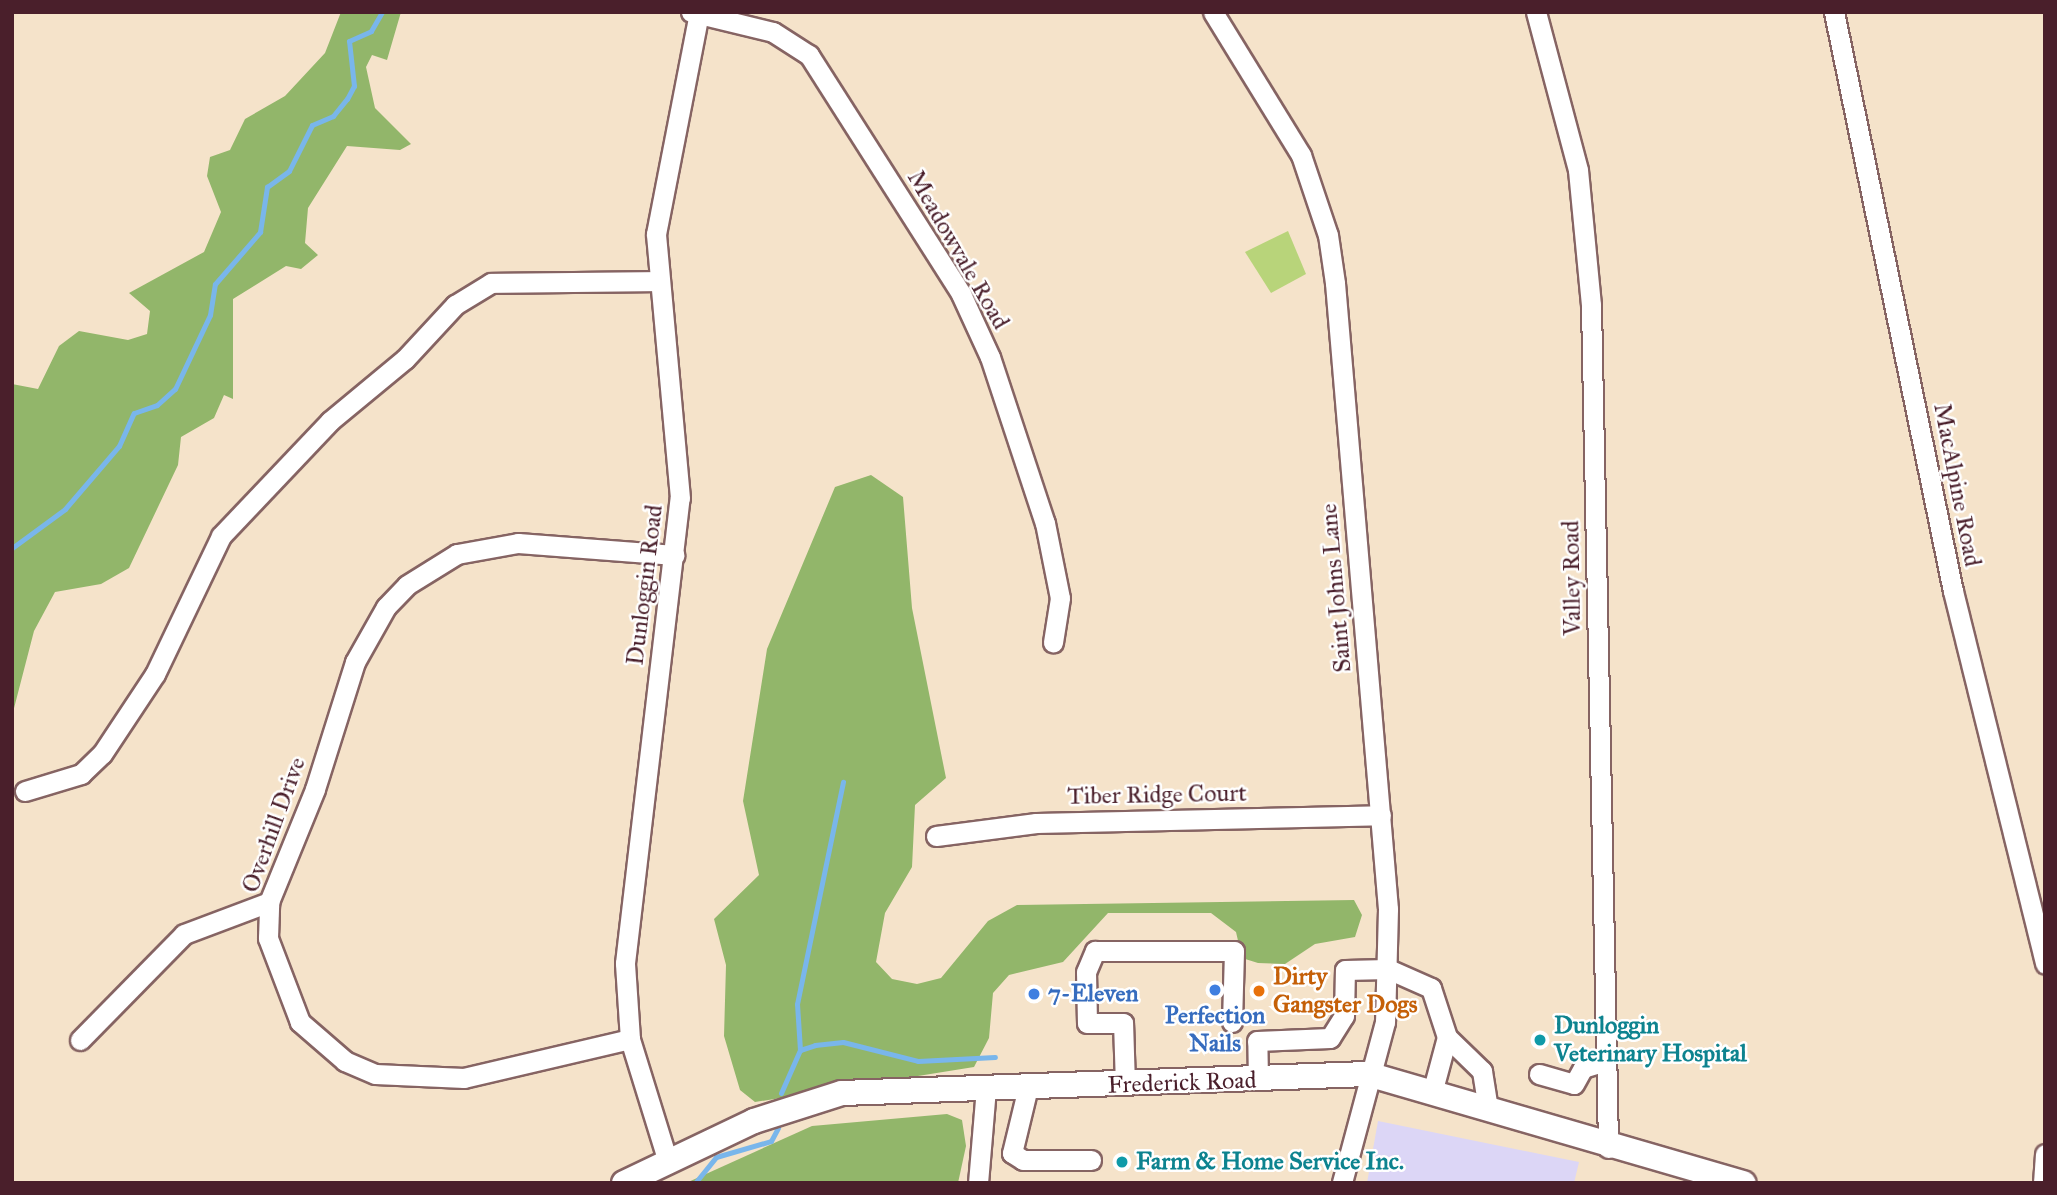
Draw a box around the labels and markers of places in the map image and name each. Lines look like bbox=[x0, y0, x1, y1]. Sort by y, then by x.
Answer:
place label: Dirty Gangster Dogs bbox=[1273, 963, 1417, 1019]
place label: 7-Eleven bbox=[1048, 980, 1138, 1008]
marker: Perfection Nails bbox=[1207, 982, 1223, 998]
marker: Dirty Gangster Dogs bbox=[1251, 983, 1267, 999]
marker: 7-Eleven bbox=[1026, 986, 1042, 1002]
place label: Perfection Nails bbox=[1165, 1002, 1265, 1058]
place label: Dunloggin Veterinary Hospital bbox=[1554, 1012, 1747, 1068]
marker: Dunloggin Veterinary Hospital bbox=[1532, 1032, 1548, 1048]
place label: Farm & Home Service Inc. bbox=[1136, 1148, 1404, 1176]
marker: Farm & Home Service Inc. bbox=[1114, 1154, 1130, 1170]

